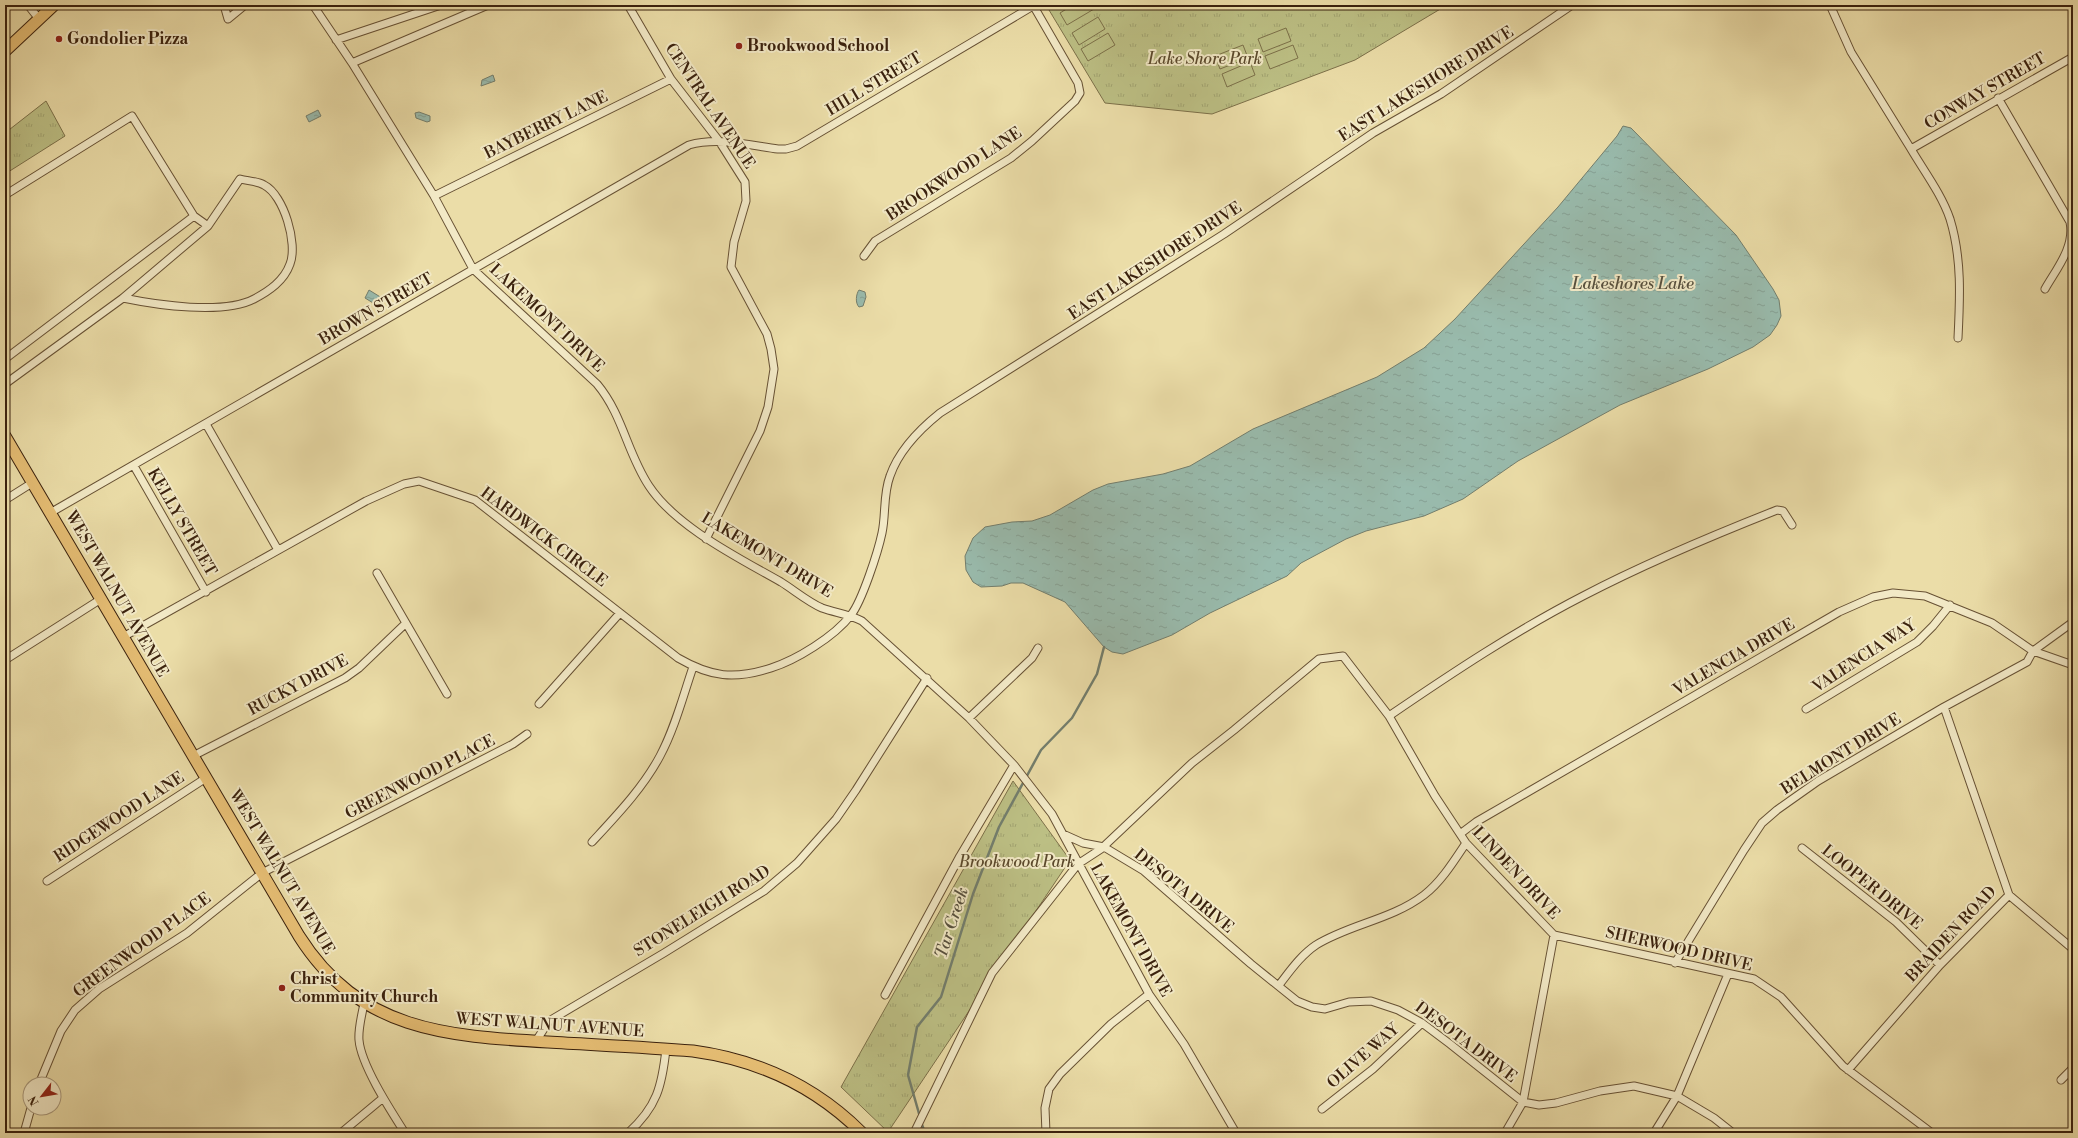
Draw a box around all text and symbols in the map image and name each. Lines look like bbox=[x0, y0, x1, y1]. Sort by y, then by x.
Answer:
street label: EAST LAKESHORE DRIVE bbox=[1335, 22, 1517, 146]
place label: Gondolier Pizza bbox=[67, 29, 189, 49]
marker: Gondolier Pizza bbox=[54, 34, 64, 44]
place label: Brookwood School bbox=[747, 36, 890, 56]
street label: CENTRAL AVENUE bbox=[661, 39, 759, 173]
marker: Brookwood School bbox=[734, 41, 744, 51]
street label: HILL STREET bbox=[823, 48, 925, 120]
street label: CONWAY STREET bbox=[1921, 48, 2049, 134]
park label: Lake Shore Park bbox=[1147, 49, 1262, 69]
street label: BAYBERRY LANE bbox=[480, 86, 611, 164]
street label: BROOKWOOD LANE bbox=[882, 123, 1026, 226]
street label: EAST LAKESHORE DRIVE bbox=[1065, 197, 1245, 325]
street label: LAKEMONT DRIVE bbox=[485, 260, 609, 376]
street label: BROWN STREET bbox=[315, 268, 437, 350]
water label: Lakeshores Lake bbox=[1571, 273, 1694, 295]
street label: KELLY STREET bbox=[143, 464, 221, 580]
street label: HARDWICK CIRCLE bbox=[477, 483, 611, 591]
street label: WEST WALNUT AVENUE bbox=[61, 506, 173, 681]
street label: LAKEMONT DRIVE bbox=[698, 508, 836, 602]
street label: VALENCIA DRIVE bbox=[1669, 614, 1798, 700]
street label: VALENCIA WAY bbox=[1808, 614, 1921, 697]
street label: RUCKY DRIVE bbox=[244, 650, 352, 720]
street label: BELMONT DRIVE bbox=[1776, 709, 1905, 800]
street label: GREENWOOD PLACE bbox=[342, 730, 498, 824]
street label: RIDGEWOOD LANE bbox=[50, 767, 188, 867]
street label: WEST WALNUT AVENUE bbox=[224, 785, 339, 958]
street label: LINDEN DRIVE bbox=[1468, 823, 1564, 923]
street label: LOOPER DRIVE bbox=[1818, 840, 1926, 934]
street label: DESOTA DRIVE bbox=[1130, 845, 1238, 937]
park label: Brookwood Park bbox=[958, 852, 1075, 872]
street label: LAKEMONT DRIVE bbox=[1086, 860, 1176, 1000]
street label: STONELEIGH ROAD bbox=[630, 861, 774, 961]
street label: BRAIDEN ROAD bbox=[1901, 882, 2001, 987]
water label: Tar Creek bbox=[930, 885, 974, 961]
street label: GREENWOOD PLACE bbox=[69, 888, 215, 1002]
street label: SHERWOOD DRIVE bbox=[1604, 922, 1754, 976]
place label: Christ Community Church bbox=[290, 969, 438, 1007]
marker: Christ Community Church bbox=[277, 983, 287, 993]
street label: DESOTA DRIVE bbox=[1411, 997, 1521, 1087]
street label: WEST WALNUT AVENUE bbox=[454, 1008, 645, 1042]
street label: OLIVE WAY bbox=[1323, 1018, 1404, 1093]
north arrow bbox=[22, 1076, 62, 1116]
text: N bbox=[26, 1093, 43, 1108]

